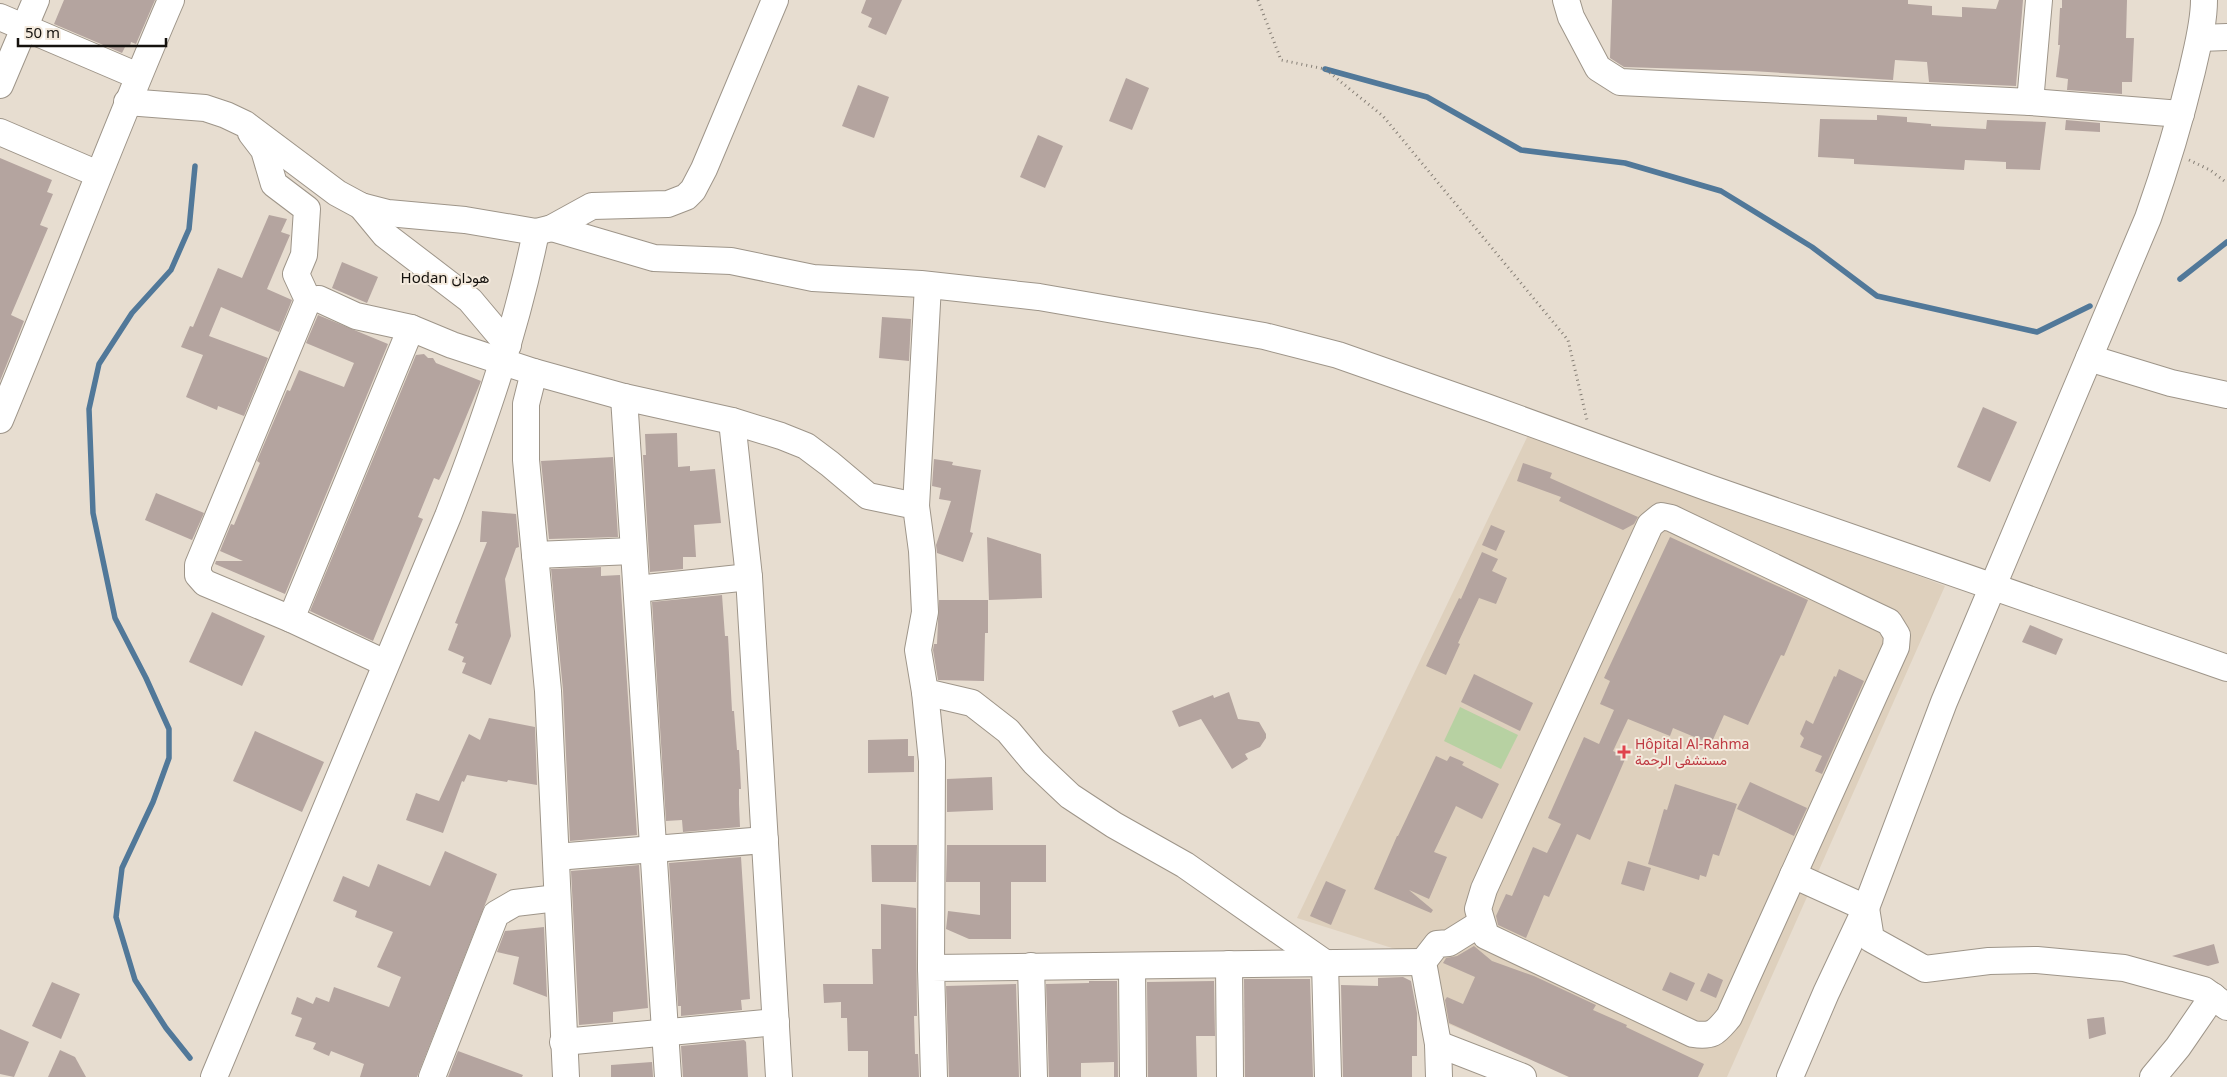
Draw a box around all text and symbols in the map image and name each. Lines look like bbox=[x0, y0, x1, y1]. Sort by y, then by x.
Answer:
scale bar bbox=[18, 15, 165, 47]
text: 50 m bbox=[25, 22, 60, 42]
district label: Hodan هودان bbox=[401, 267, 489, 287]
place label: Hôpital Al-Rahma مستشفى الرحمة bbox=[1635, 734, 1749, 769]
marker: Hôpital Al-Rahma مستشفى الرحمة bbox=[1617, 745, 1631, 759]

